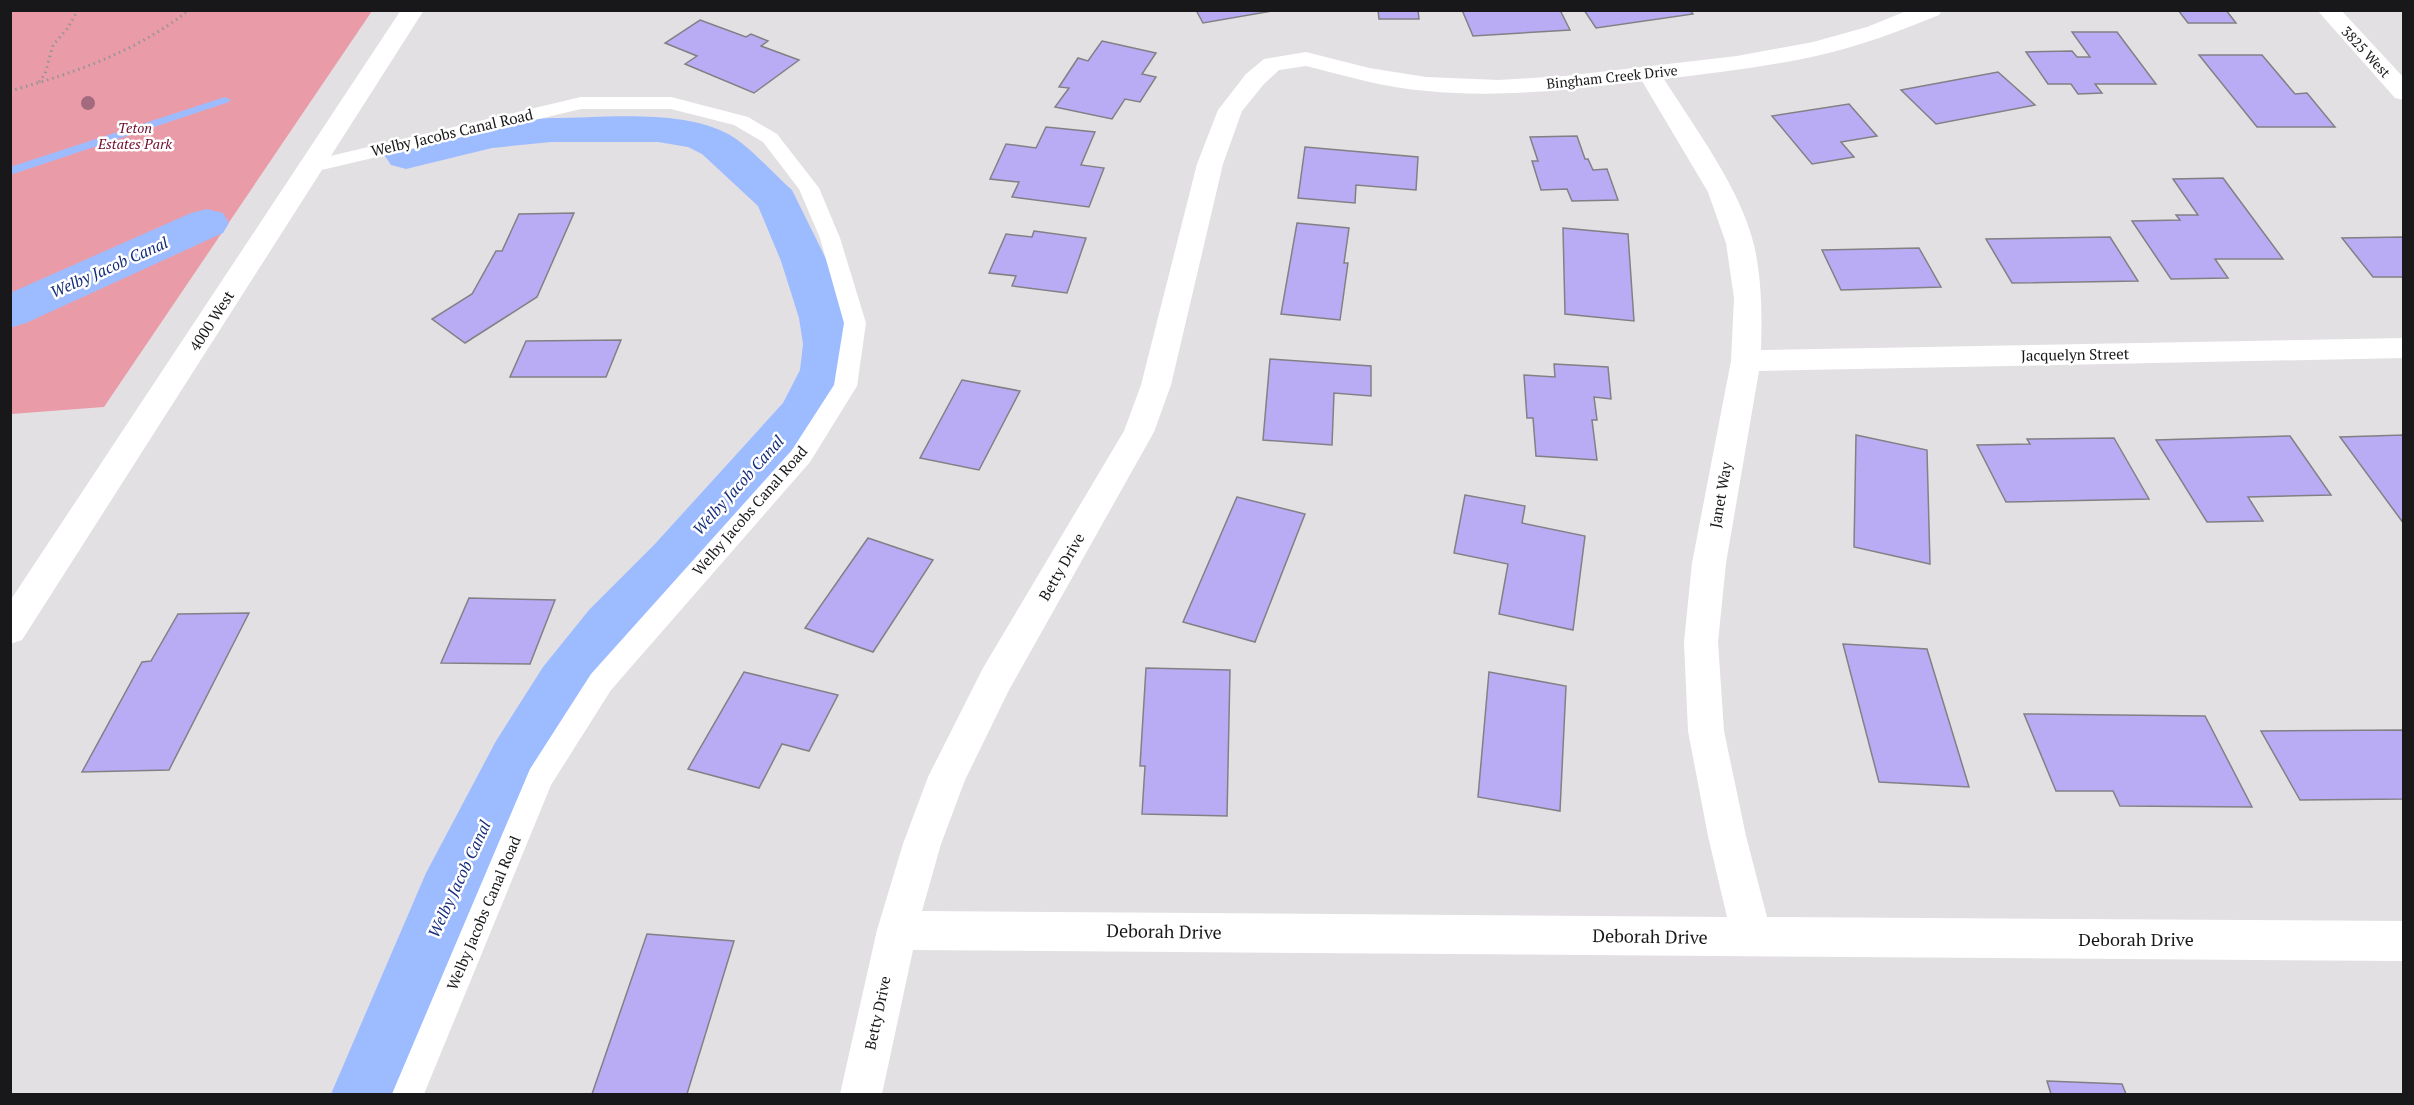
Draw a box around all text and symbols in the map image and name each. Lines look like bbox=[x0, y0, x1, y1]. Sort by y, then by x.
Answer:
street label: 3825 West bbox=[2338, 22, 2396, 82]
street label: Bingham Creek Drive bbox=[1545, 60, 1678, 93]
street label: Welby Jacobs Canal Road bbox=[369, 104, 535, 160]
park label: Teton Estates Park bbox=[97, 118, 172, 153]
water label: Welby Jacob Canal bbox=[47, 231, 172, 303]
street label: 4000 West bbox=[184, 286, 238, 355]
street label: Jacquelyn Street bbox=[2021, 343, 2130, 365]
water label: Welby Jacob Canal bbox=[687, 430, 789, 540]
street label: Welby Jacobs Canal Road bbox=[687, 441, 811, 579]
street label: Janet Way bbox=[1704, 460, 1736, 529]
street label: Betty Drive bbox=[1034, 529, 1089, 604]
water label: Welby Jacob Canal bbox=[422, 816, 496, 941]
street label: Welby Jacobs Canal Road bbox=[442, 832, 525, 993]
street label: Deborah Drive bbox=[1106, 918, 1222, 944]
street label: Deborah Drive bbox=[1592, 923, 1708, 949]
street label: Deborah Drive bbox=[2078, 927, 2194, 951]
street label: Betty Drive bbox=[859, 974, 895, 1051]

